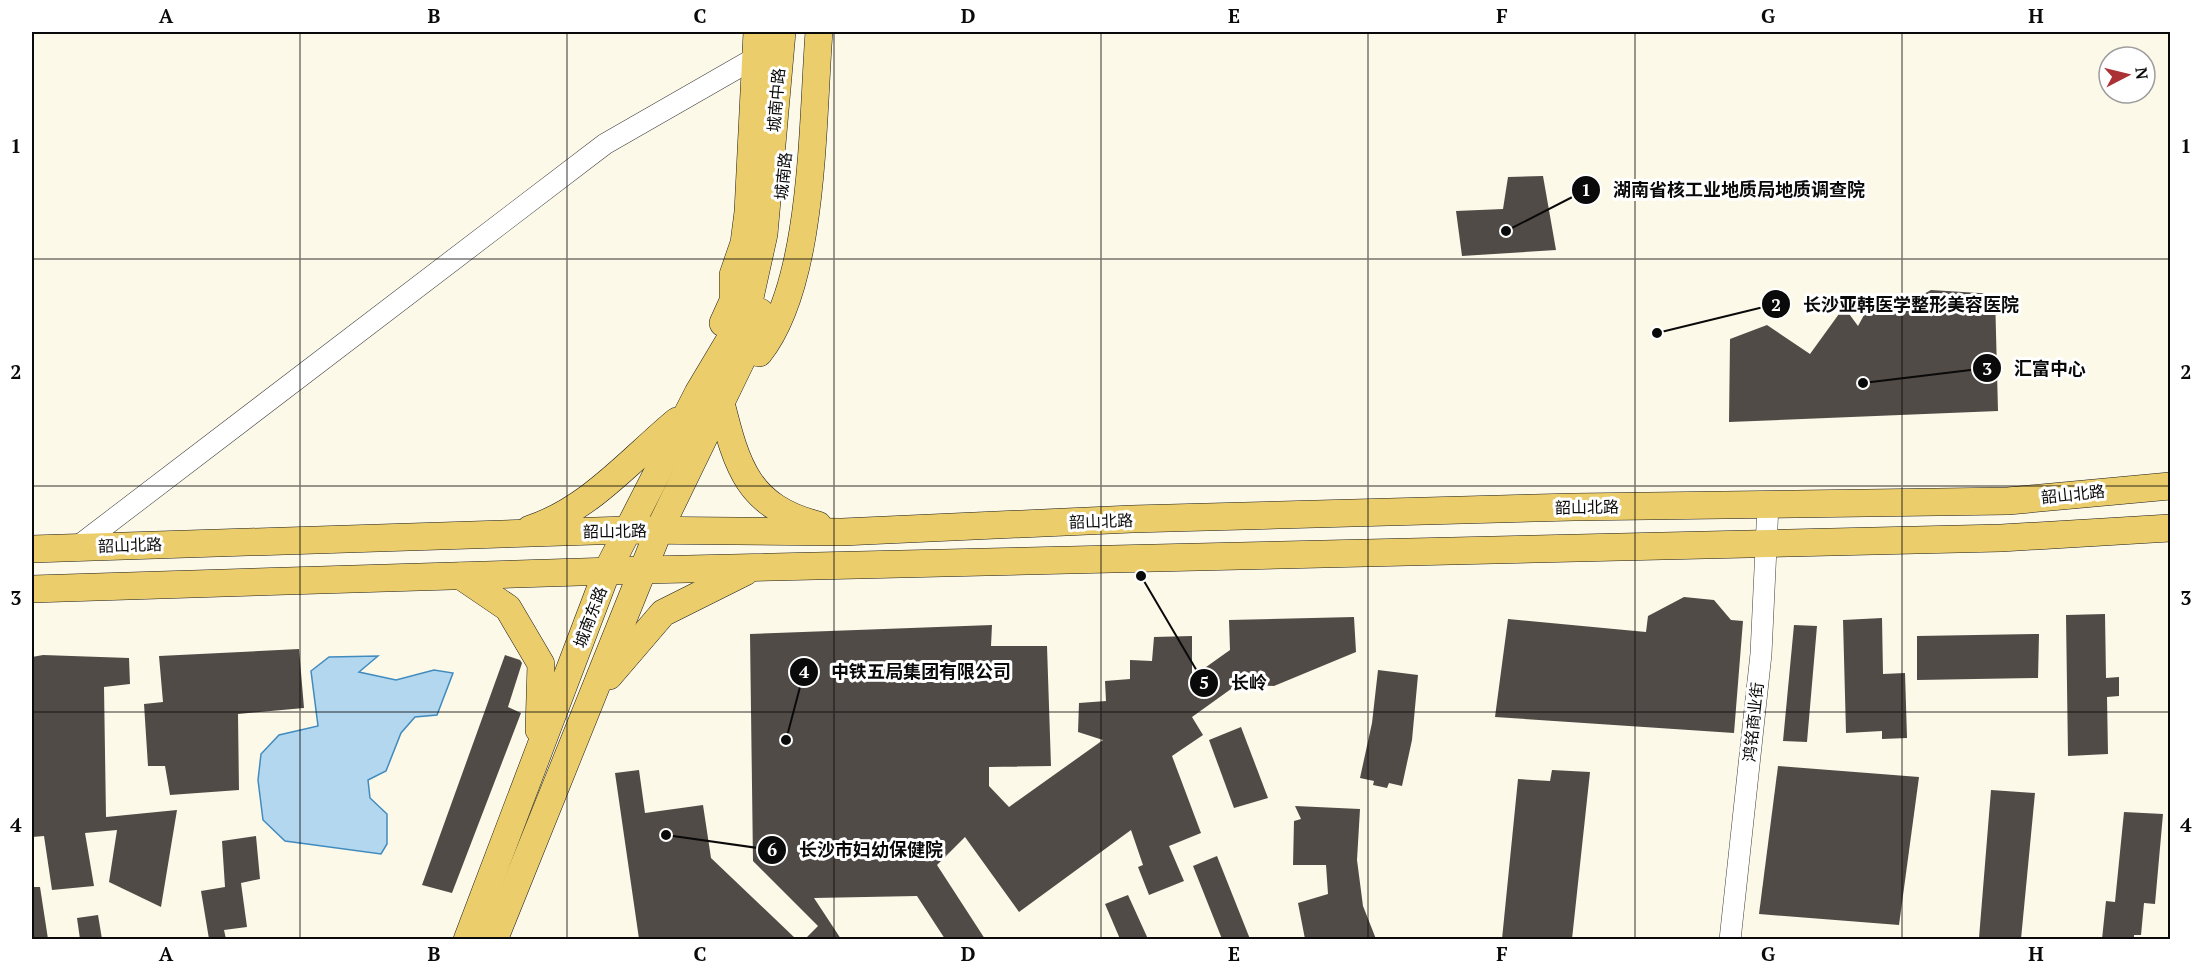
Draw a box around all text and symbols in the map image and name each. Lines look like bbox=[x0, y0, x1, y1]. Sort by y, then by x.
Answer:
text: A bbox=[159, 2, 174, 29]
text: B bbox=[428, 2, 441, 29]
text: C bbox=[693, 2, 707, 29]
text: D bbox=[961, 2, 975, 29]
text: E bbox=[1228, 2, 1240, 29]
text: F bbox=[1496, 2, 1508, 29]
text: G bbox=[1761, 2, 1775, 29]
text: H bbox=[2028, 2, 2044, 29]
north arrow bbox=[2097, 45, 2157, 105]
text: N bbox=[2130, 66, 2154, 81]
street label: 城南中路 bbox=[762, 67, 790, 133]
text: 1 bbox=[10, 132, 22, 159]
text: 1 bbox=[2180, 132, 2192, 159]
street label: 城南路 bbox=[770, 151, 796, 201]
callout: 湖南省核工业地质局地质调查院 bbox=[1571, 172, 1877, 208]
text: 1 bbox=[1581, 177, 1591, 201]
text: 湖南省核工业地质局地质调查院 bbox=[1613, 177, 1865, 201]
callout: 长沙亚韩医学整形美容医院 bbox=[1761, 286, 2031, 322]
text: 2 bbox=[1771, 292, 1781, 316]
text: 长沙亚韩医学整形美容医院 bbox=[1803, 292, 2019, 316]
callout: 汇富中心 bbox=[1972, 350, 2098, 386]
text: 3 bbox=[1982, 356, 1992, 380]
text: 汇富中心 bbox=[2014, 356, 2086, 380]
text: 2 bbox=[10, 358, 22, 385]
text: 2 bbox=[2180, 358, 2192, 385]
street label: 韶山北路 bbox=[2040, 480, 2106, 508]
street label: 韶山北路 bbox=[1555, 495, 1619, 519]
street label: 韶山北路 bbox=[1069, 509, 1133, 533]
street label: 韶山北路 bbox=[583, 519, 647, 543]
street label: 韶山北路 bbox=[98, 533, 162, 557]
street label: 城南东路 bbox=[568, 583, 612, 651]
text: 3 bbox=[10, 584, 22, 611]
text: 3 bbox=[2180, 584, 2192, 611]
callout: 中铁五局集团有限公司 bbox=[789, 654, 1023, 690]
text: 4 bbox=[799, 659, 810, 683]
text: 中铁五局集团有限公司 bbox=[831, 659, 1011, 683]
callout: 长岭 bbox=[1189, 665, 1279, 701]
text: 5 bbox=[1199, 670, 1209, 694]
text: 长岭 bbox=[1231, 670, 1267, 694]
street label: 鸿铭商业街 bbox=[1738, 681, 1768, 763]
text: 4 bbox=[10, 811, 22, 838]
text: 4 bbox=[2180, 811, 2192, 838]
callout: 长沙市妇幼保健院 bbox=[757, 832, 955, 868]
text: 6 bbox=[767, 837, 777, 861]
text: 长沙市妇幼保健院 bbox=[799, 837, 943, 861]
text: A bbox=[159, 940, 174, 967]
text: B bbox=[428, 940, 441, 967]
text: C bbox=[693, 940, 707, 967]
text: D bbox=[961, 940, 975, 967]
text: E bbox=[1228, 940, 1240, 967]
text: F bbox=[1496, 940, 1508, 967]
text: G bbox=[1761, 940, 1775, 967]
text: H bbox=[2028, 940, 2044, 967]

